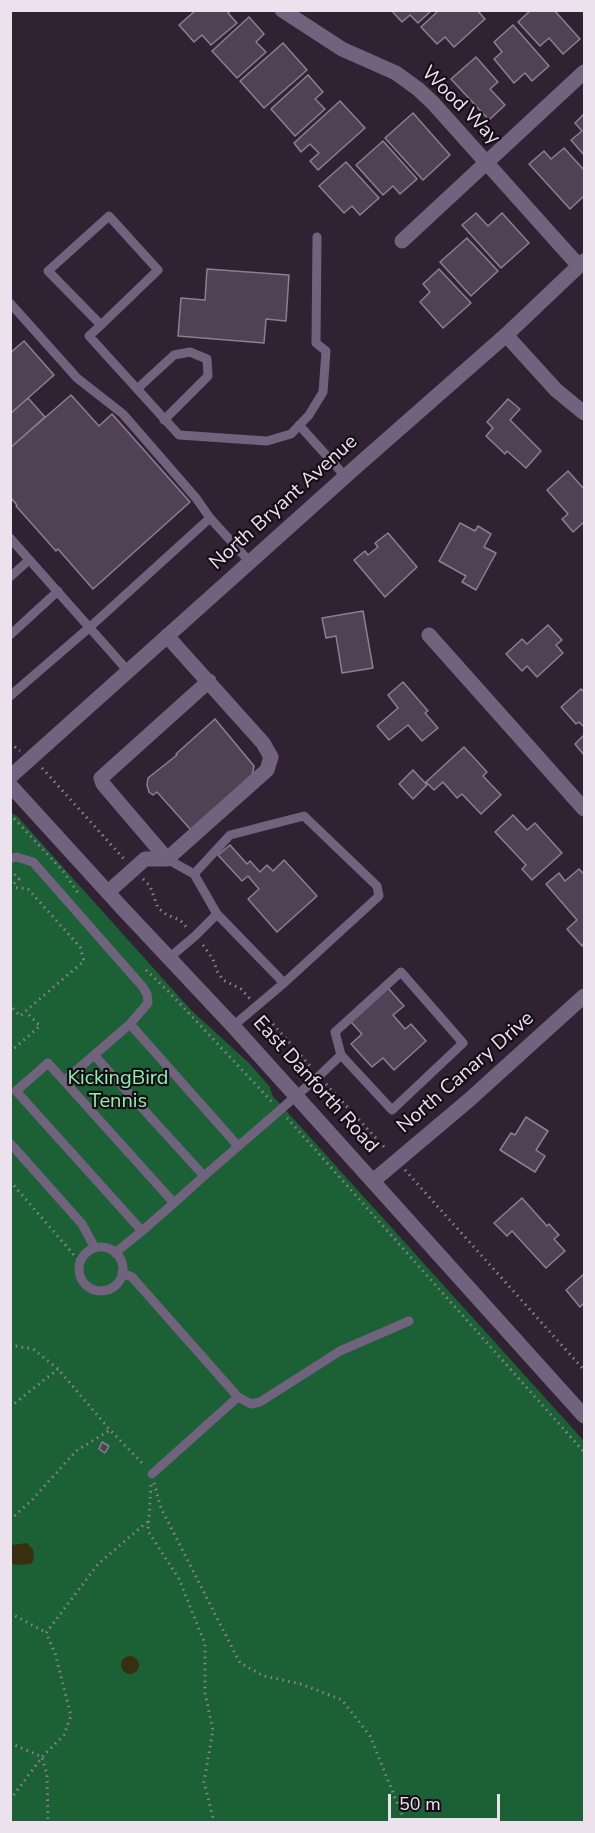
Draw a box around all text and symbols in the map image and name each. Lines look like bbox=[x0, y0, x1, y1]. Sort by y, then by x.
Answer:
street label: Wood Way bbox=[416, 62, 504, 150]
street label: North Bryant Avenue bbox=[205, 430, 363, 576]
street label: North Canary Drive bbox=[393, 1007, 539, 1139]
street label: East Danforth Road bbox=[247, 1012, 383, 1158]
park label: KickingBird Tennis bbox=[68, 1067, 168, 1114]
scale bar bbox=[391, 1782, 504, 1820]
text: 50 m bbox=[399, 1792, 441, 1816]

